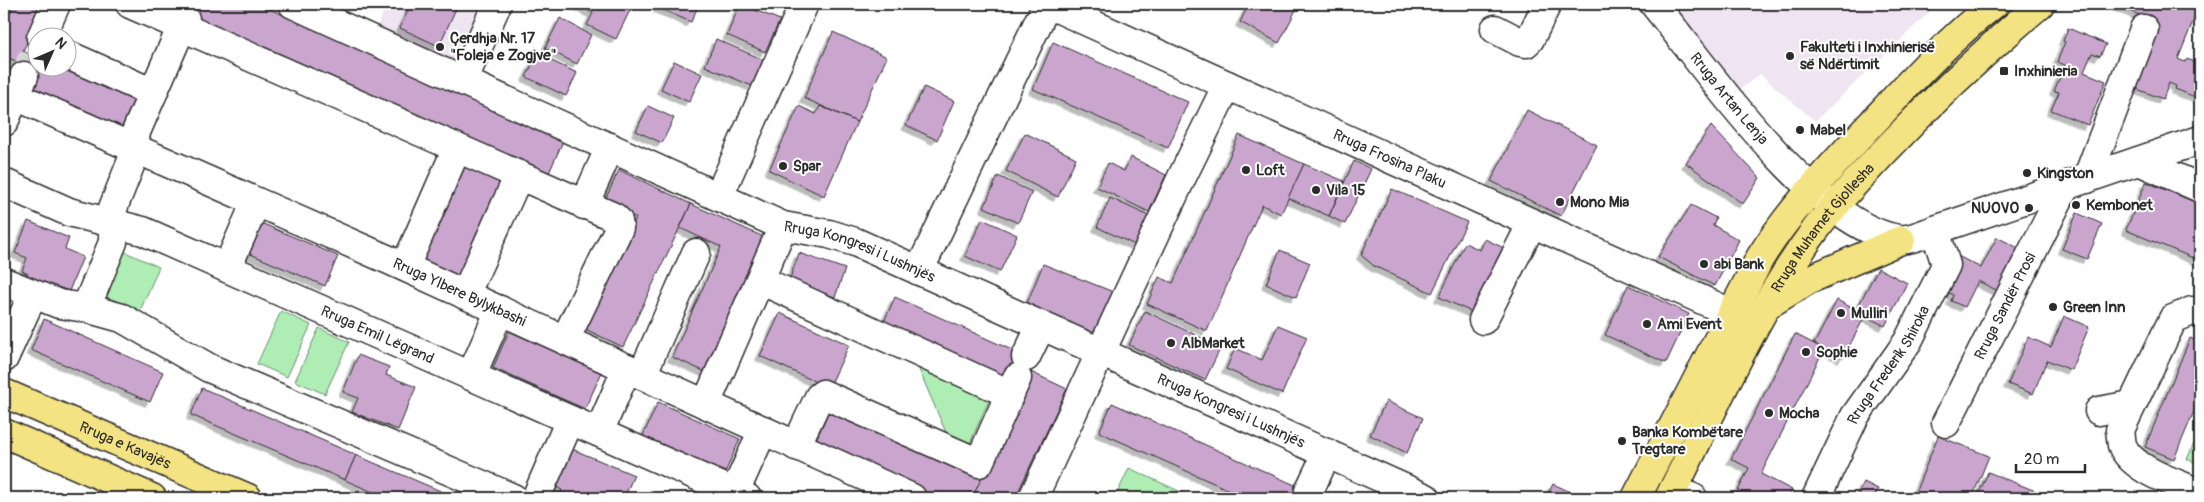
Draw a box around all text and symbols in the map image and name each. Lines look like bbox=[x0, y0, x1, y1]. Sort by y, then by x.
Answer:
north arrow bbox=[28, 28, 78, 78]
place label: Çerdhja Nr. 17 "Foleja e Zogjve" bbox=[450, 29, 557, 65]
text: N bbox=[51, 34, 70, 53]
place label: Fakulteti i Inxhinierisë së Ndërtimit bbox=[1800, 38, 1935, 74]
marker: Çerdhja Nr. 17 "Foleja e Zogjve" bbox=[434, 41, 446, 53]
street label: Rruga Artan Lenja bbox=[1686, 49, 1773, 149]
marker: Fakulteti i Inxhinierisë së Ndërtimit bbox=[1784, 50, 1796, 62]
place label: Inxhinieria bbox=[2014, 62, 2078, 81]
marker: Inxhinieria bbox=[1998, 65, 2010, 77]
place label: Mabel bbox=[1810, 121, 1846, 140]
marker: Mabel bbox=[1794, 124, 1806, 136]
street label: Rruga Frosina Plaku bbox=[1330, 125, 1449, 192]
place label: Spar bbox=[793, 157, 822, 176]
street label: Rruga Muhamet Gjollesha bbox=[1767, 159, 1878, 296]
marker: Spar bbox=[777, 160, 789, 172]
place label: Loft bbox=[1256, 161, 1286, 180]
marker: Loft bbox=[1240, 164, 1252, 176]
place label: Kingston bbox=[2037, 164, 2094, 183]
marker: Kingston bbox=[2021, 167, 2033, 179]
place label: Vila 15 bbox=[1326, 181, 1365, 200]
marker: Vila 15 bbox=[1310, 184, 1322, 196]
place label: Mono Mia bbox=[1570, 193, 1629, 212]
marker: Mono Mia bbox=[1554, 196, 1566, 208]
place label: Kembonet bbox=[2086, 196, 2154, 215]
place label: NUOVO bbox=[1971, 199, 2019, 218]
marker: Kembonet bbox=[2070, 199, 2082, 211]
marker: NUOVO bbox=[2023, 202, 2035, 214]
street label: Rruga Kongresi i Lushnjës bbox=[782, 217, 939, 286]
street label: Rruga Sandër Prosi bbox=[1970, 249, 2040, 363]
street label: Rruga Ylbere Bylykbashi bbox=[390, 254, 529, 331]
place label: abi Bank bbox=[1714, 255, 1765, 274]
marker: abi Bank bbox=[1698, 258, 1710, 270]
place label: Green Inn bbox=[2063, 298, 2126, 317]
street label: Rruga Emil Lëgrand bbox=[318, 301, 437, 368]
marker: Green Inn bbox=[2047, 301, 2059, 313]
street label: Rruga Frederik Shiroka bbox=[1843, 302, 1934, 427]
place label: Mulliri bbox=[1851, 304, 1888, 323]
marker: Mulliri bbox=[1835, 307, 1847, 319]
place label: Ami Event bbox=[1657, 315, 1723, 334]
marker: Ami Event bbox=[1641, 318, 1653, 330]
place label: AlbMarket bbox=[1181, 334, 1245, 353]
marker: AlbMarket bbox=[1165, 337, 1177, 349]
place label: Sophie bbox=[1816, 343, 1858, 362]
marker: Sophie bbox=[1800, 346, 1812, 358]
street label: Rruga Kongresi i Lushnjës bbox=[1154, 369, 1308, 452]
place label: Mocha bbox=[1779, 404, 1820, 423]
marker: Mocha bbox=[1763, 407, 1775, 419]
street label: Rruga e Kavajës bbox=[76, 417, 174, 473]
place label: Banka Kombëtare Tregtare bbox=[1631, 423, 1743, 459]
marker: Banka Kombëtare Tregtare bbox=[1616, 435, 1628, 447]
scale bar bbox=[2016, 442, 2085, 474]
text: 20 m bbox=[2024, 450, 2059, 469]

